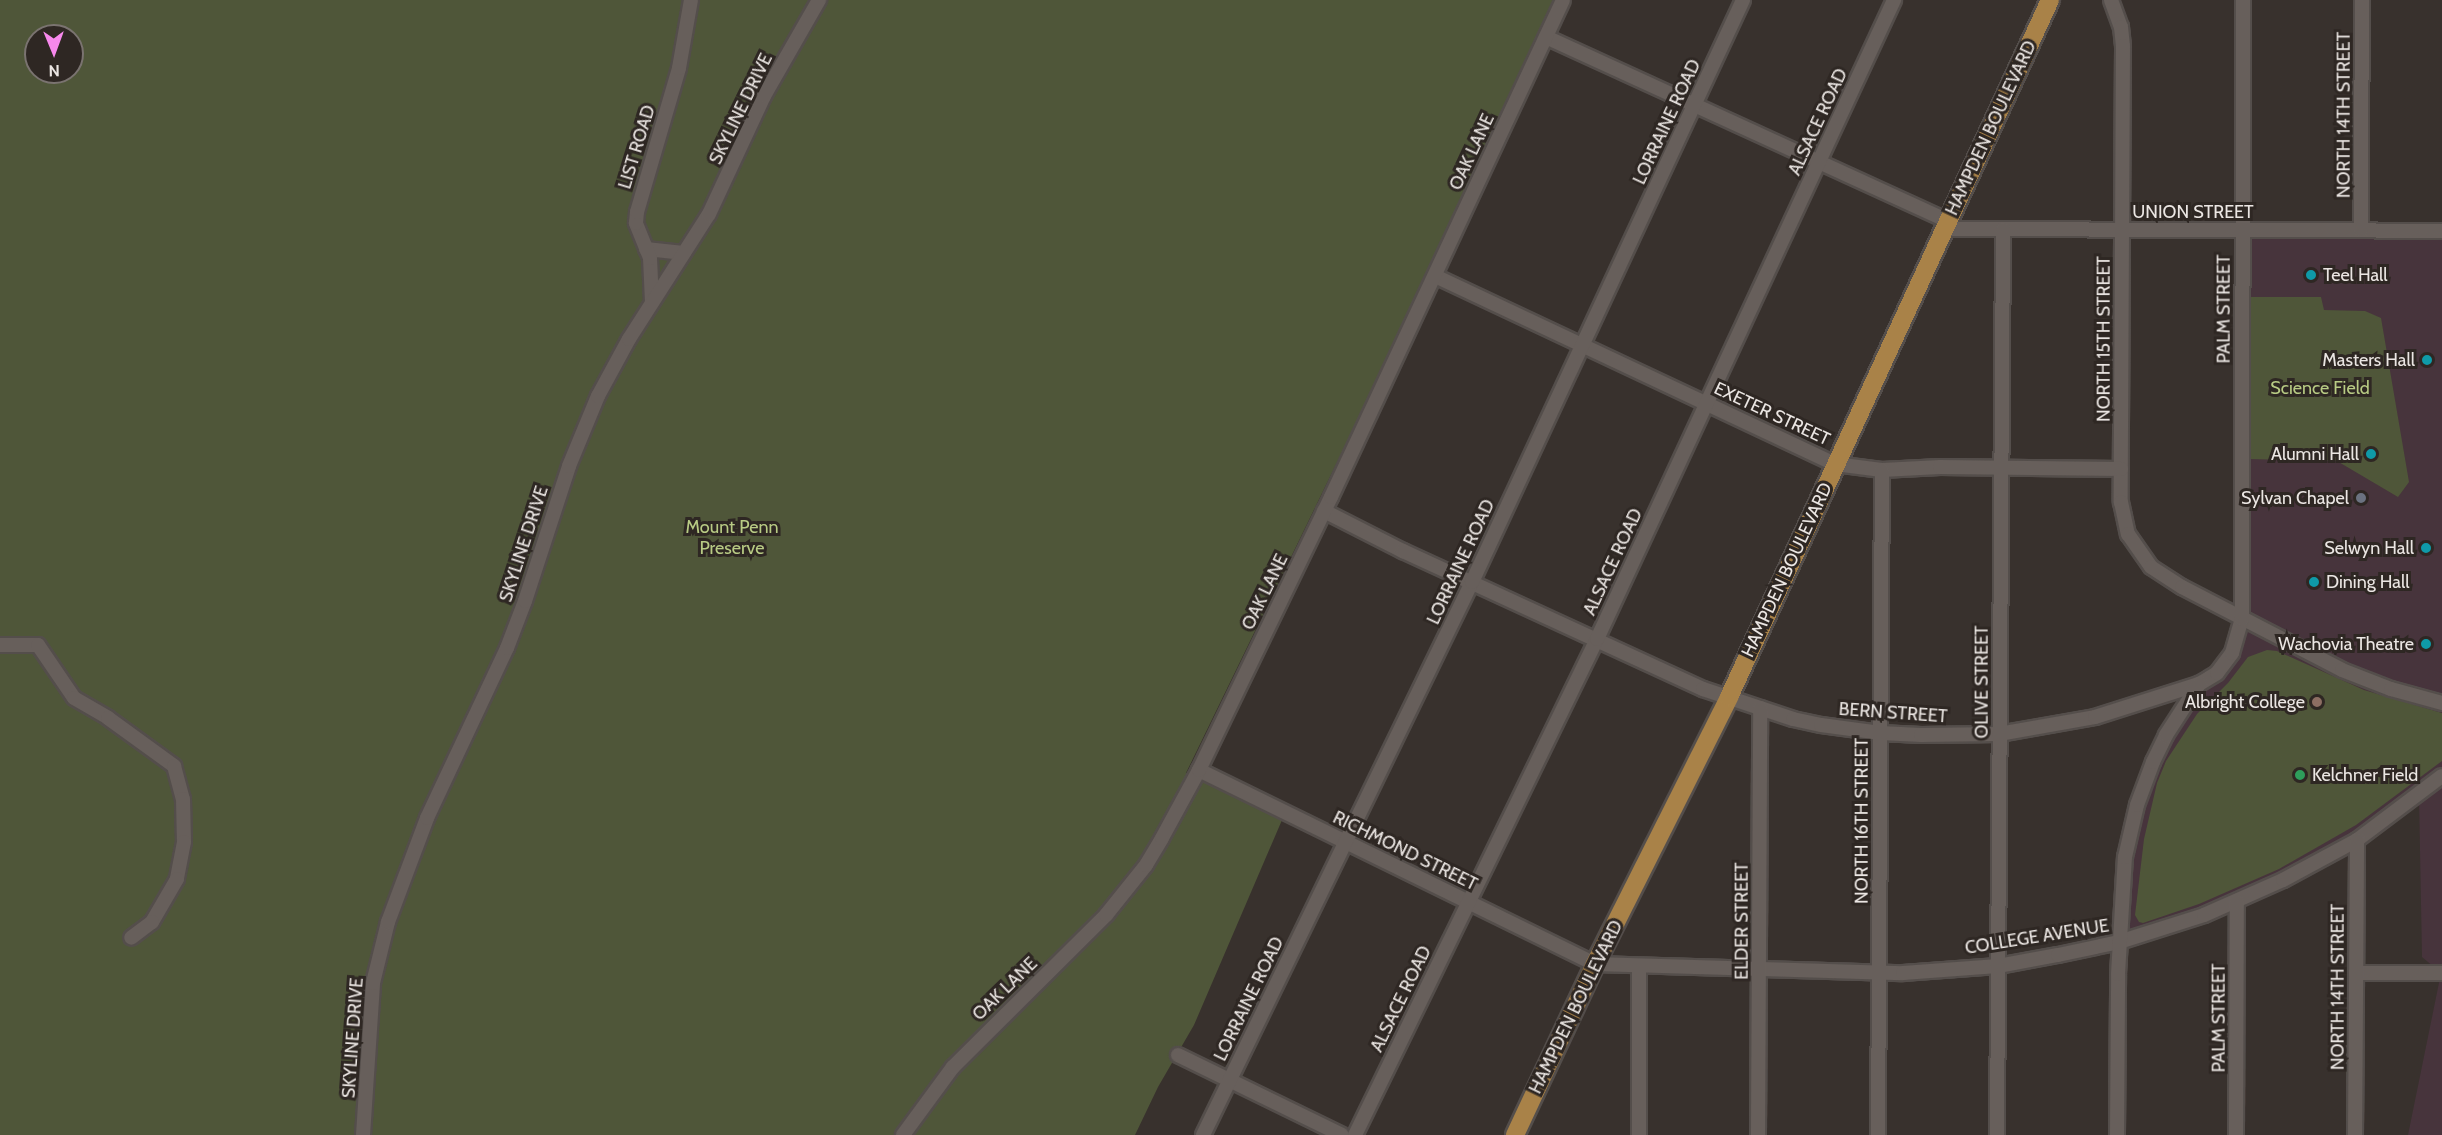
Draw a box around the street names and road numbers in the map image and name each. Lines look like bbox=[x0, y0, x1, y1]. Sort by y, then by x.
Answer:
street label: NORTH 14TH STREET bbox=[2333, 32, 2355, 198]
street label: HAMPDEN BOULEVARD bbox=[1941, 37, 2041, 219]
street label: SKYLINE DRIVE bbox=[705, 50, 777, 168]
street label: LORRAINE ROAD bbox=[1629, 56, 1705, 188]
street label: ALSACE ROAD bbox=[1784, 65, 1852, 179]
street label: LIST ROAD bbox=[614, 103, 660, 191]
street label: OAK LANE bbox=[1445, 110, 1499, 194]
street label: UNION STREET bbox=[2132, 201, 2254, 223]
street label: PALM STREET bbox=[2213, 255, 2235, 363]
street label: NORTH 15TH STREET bbox=[2093, 256, 2115, 422]
street label: EXETER STREET bbox=[1711, 378, 1833, 450]
street label: HAMPDEN BOULEVARD bbox=[1737, 479, 1837, 661]
street label: SKYLINE DRIVE bbox=[495, 483, 553, 605]
street label: LORRAINE ROAD bbox=[1423, 496, 1499, 628]
street label: ALSACE ROAD bbox=[1579, 505, 1647, 619]
street label: OAK LANE bbox=[1237, 551, 1293, 633]
street label: OLIVE STREET bbox=[1971, 626, 1993, 738]
street label: BERN STREET bbox=[1838, 698, 1948, 728]
street label: NORTH 16TH STREET bbox=[1851, 738, 1873, 904]
street label: RICHMOND STREET bbox=[1329, 807, 1481, 895]
street label: ELDER STREET bbox=[1731, 862, 1753, 980]
street label: NORTH 14TH STREET bbox=[2327, 904, 2349, 1070]
street label: COLLEGE AVENUE bbox=[1963, 915, 2111, 959]
street label: HAMPDEN BOULEVARD bbox=[1525, 917, 1627, 1097]
street label: LORRAINE ROAD bbox=[1210, 933, 1288, 1065]
street label: ALSACE ROAD bbox=[1366, 942, 1436, 1056]
street label: OAK LANE bbox=[968, 953, 1042, 1025]
street label: PALM STREET bbox=[2208, 964, 2230, 1072]
street label: SKYLINE DRIVE bbox=[338, 977, 368, 1099]

